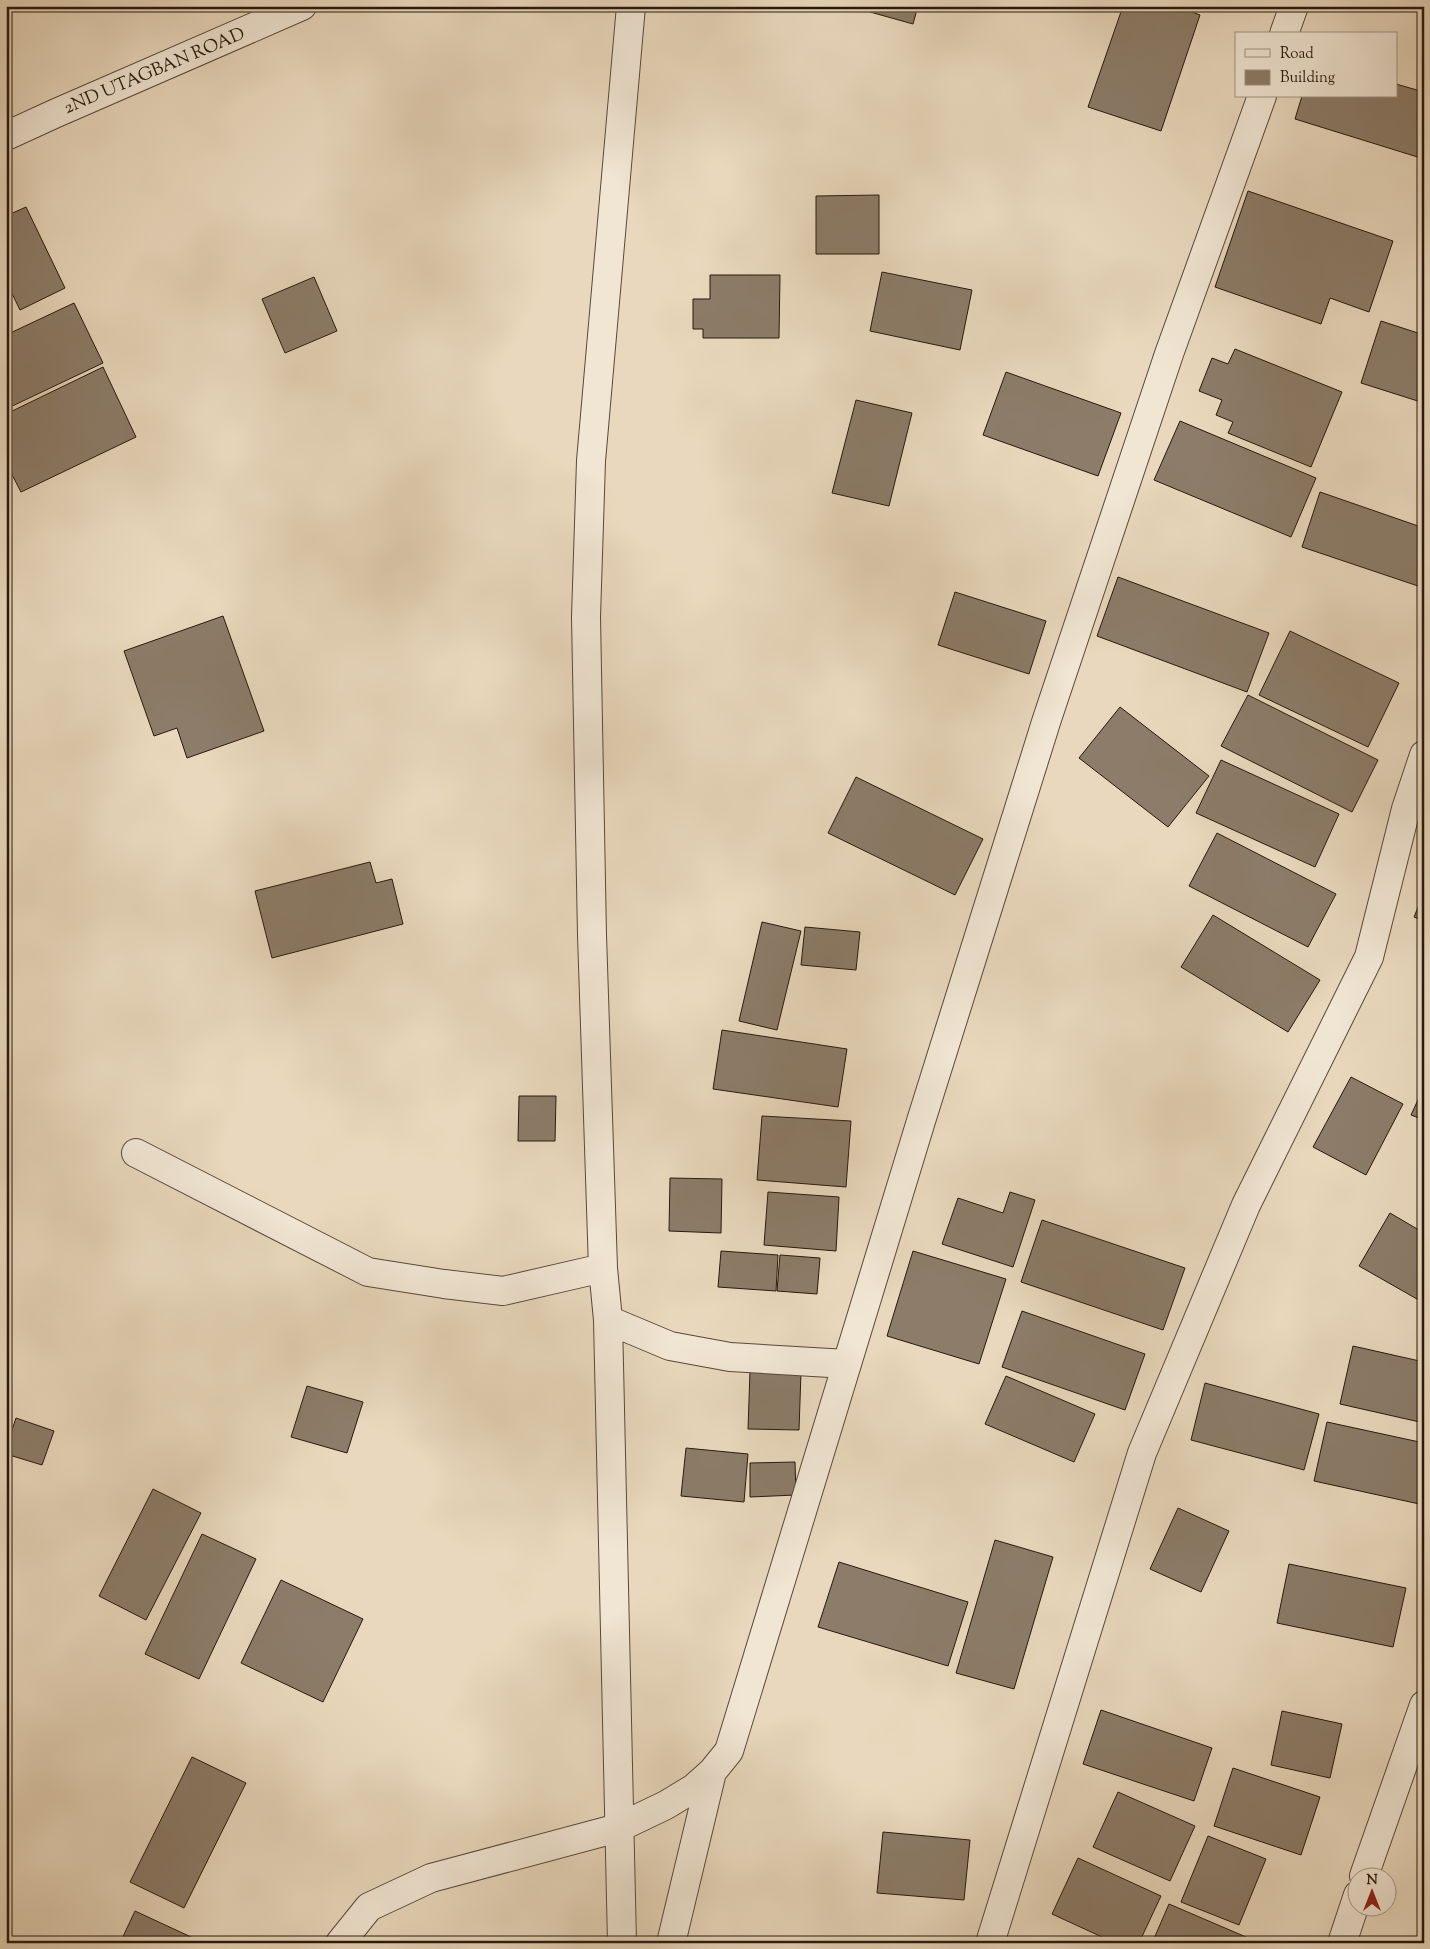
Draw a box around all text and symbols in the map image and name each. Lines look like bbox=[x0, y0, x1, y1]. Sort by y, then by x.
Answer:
street label: 2ND UTAGBAN ROAD bbox=[60, 22, 249, 122]
legend bbox=[1235, 32, 1398, 98]
text: Road bbox=[1280, 44, 1314, 65]
text: Building bbox=[1280, 68, 1335, 89]
north arrow bbox=[1348, 1866, 1398, 1916]
text: N bbox=[1366, 1871, 1378, 1891]

